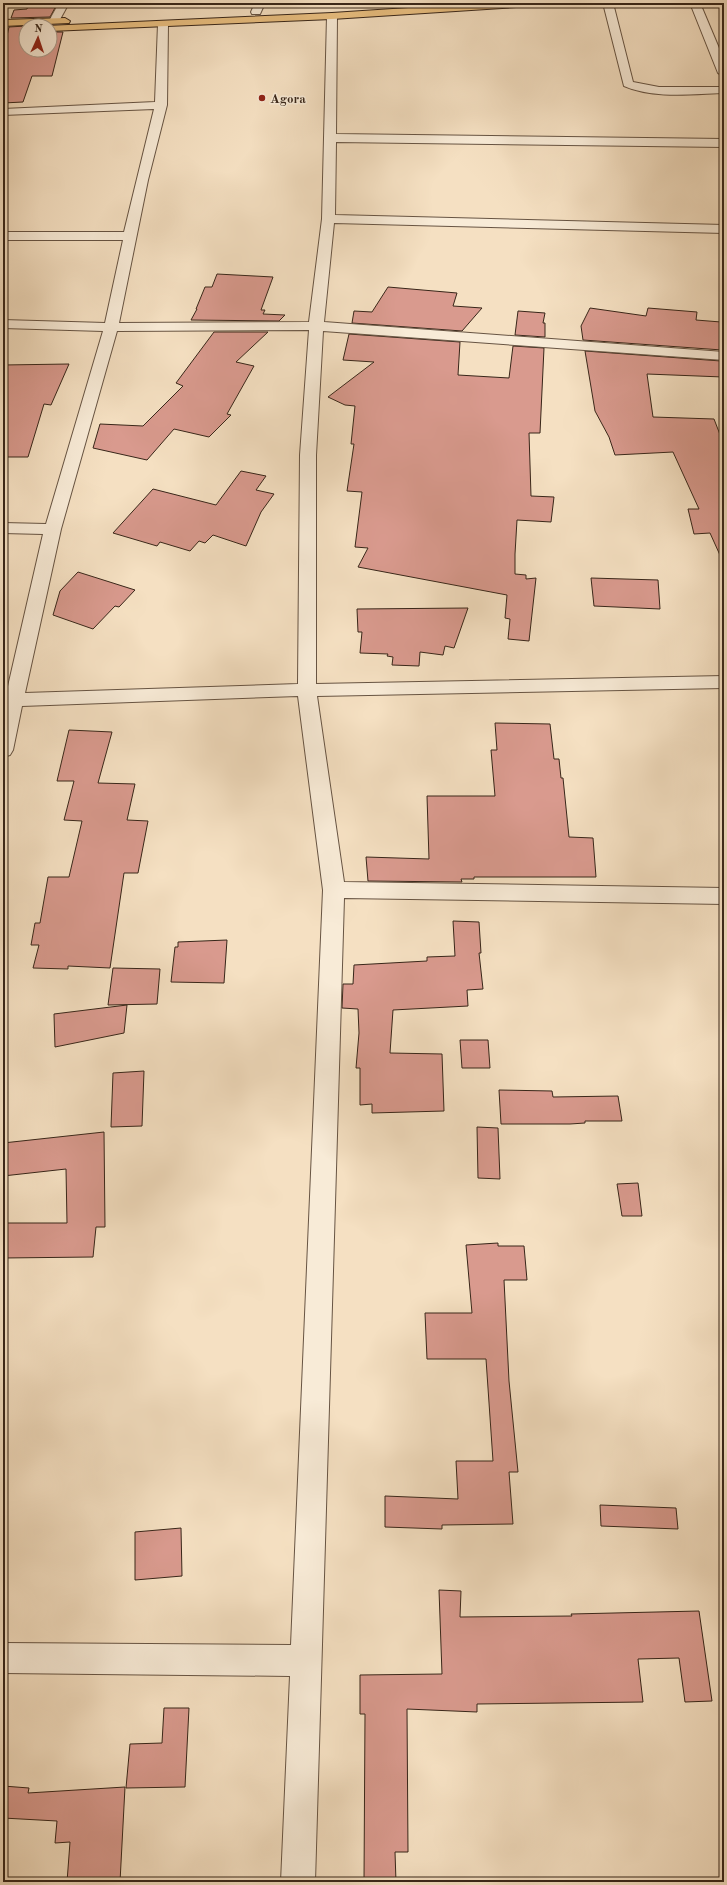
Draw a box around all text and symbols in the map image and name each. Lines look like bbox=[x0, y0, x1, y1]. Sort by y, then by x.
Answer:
north arrow bbox=[18, 18, 58, 58]
text: N bbox=[34, 24, 44, 35]
marker: Agora bbox=[257, 93, 267, 103]
place label: Agora bbox=[270, 93, 306, 106]

